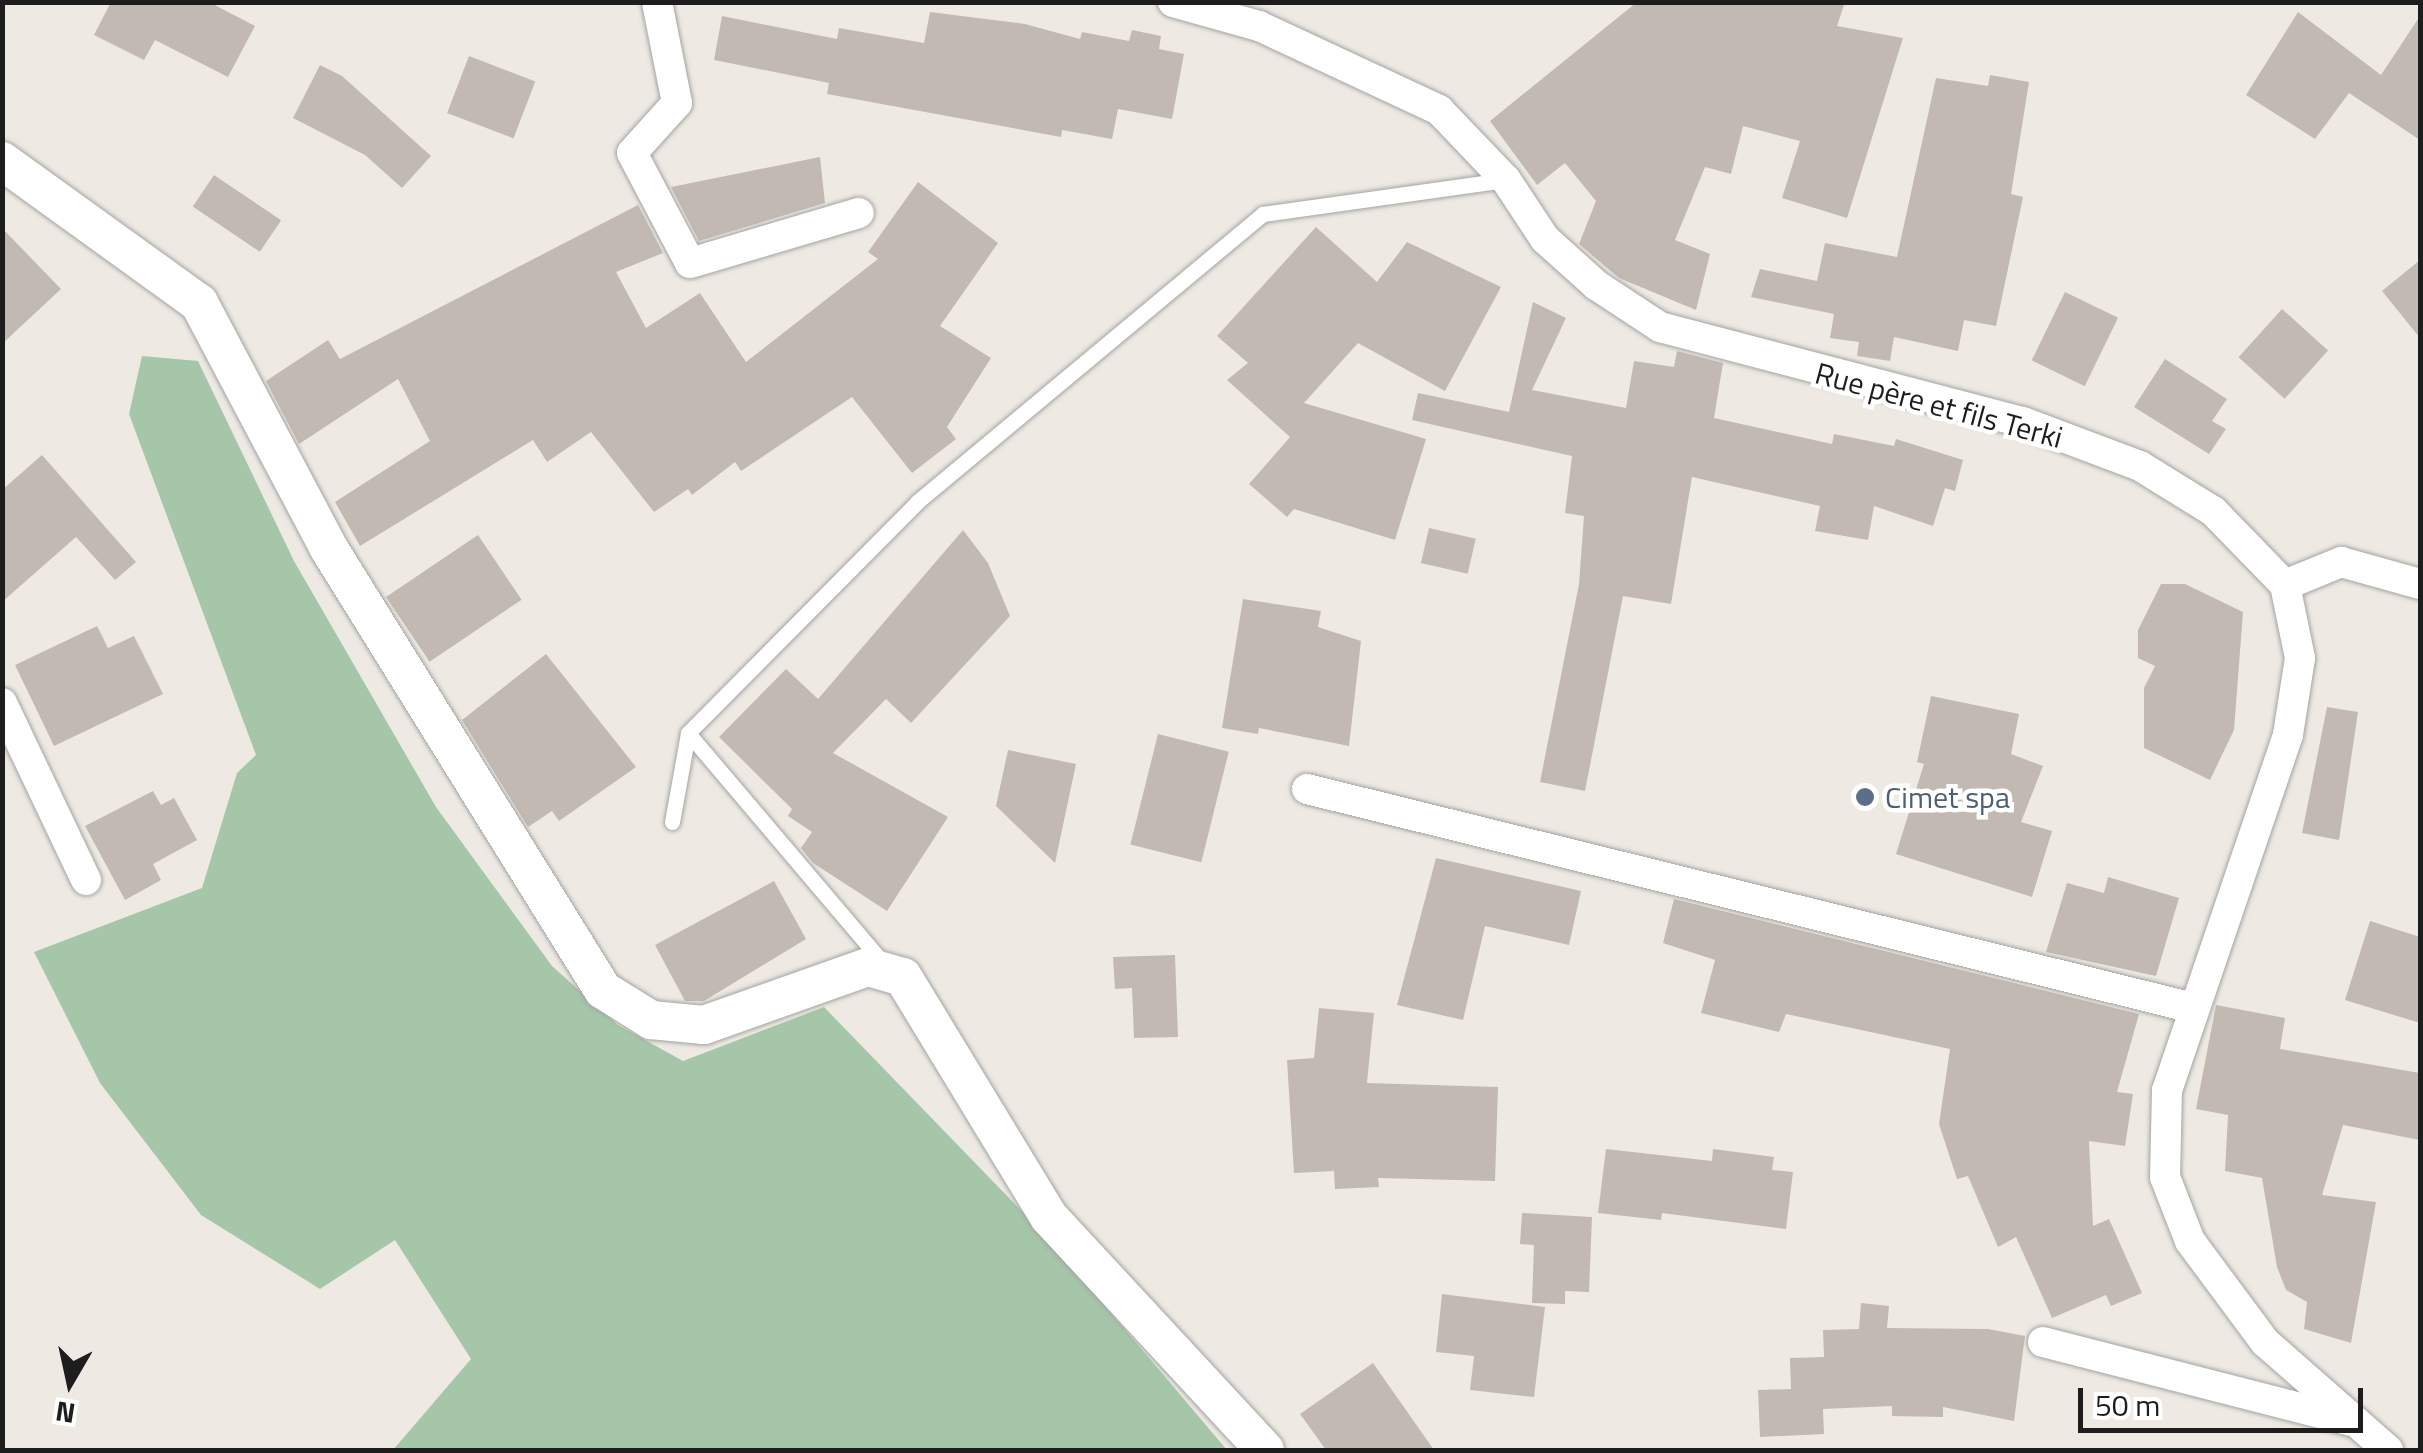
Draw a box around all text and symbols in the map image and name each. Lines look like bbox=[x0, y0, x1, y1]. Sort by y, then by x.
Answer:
street label: Rue père et fils Terki bbox=[1811, 355, 2067, 455]
place label: Cimet spa bbox=[1885, 779, 2010, 815]
marker: Cimet spa bbox=[1854, 786, 1876, 808]
north arrow bbox=[20, 1333, 120, 1433]
scale bar bbox=[2083, 1368, 2368, 1430]
text: 50 m bbox=[2095, 1382, 2160, 1428]
text: N bbox=[52, 1390, 78, 1436]

